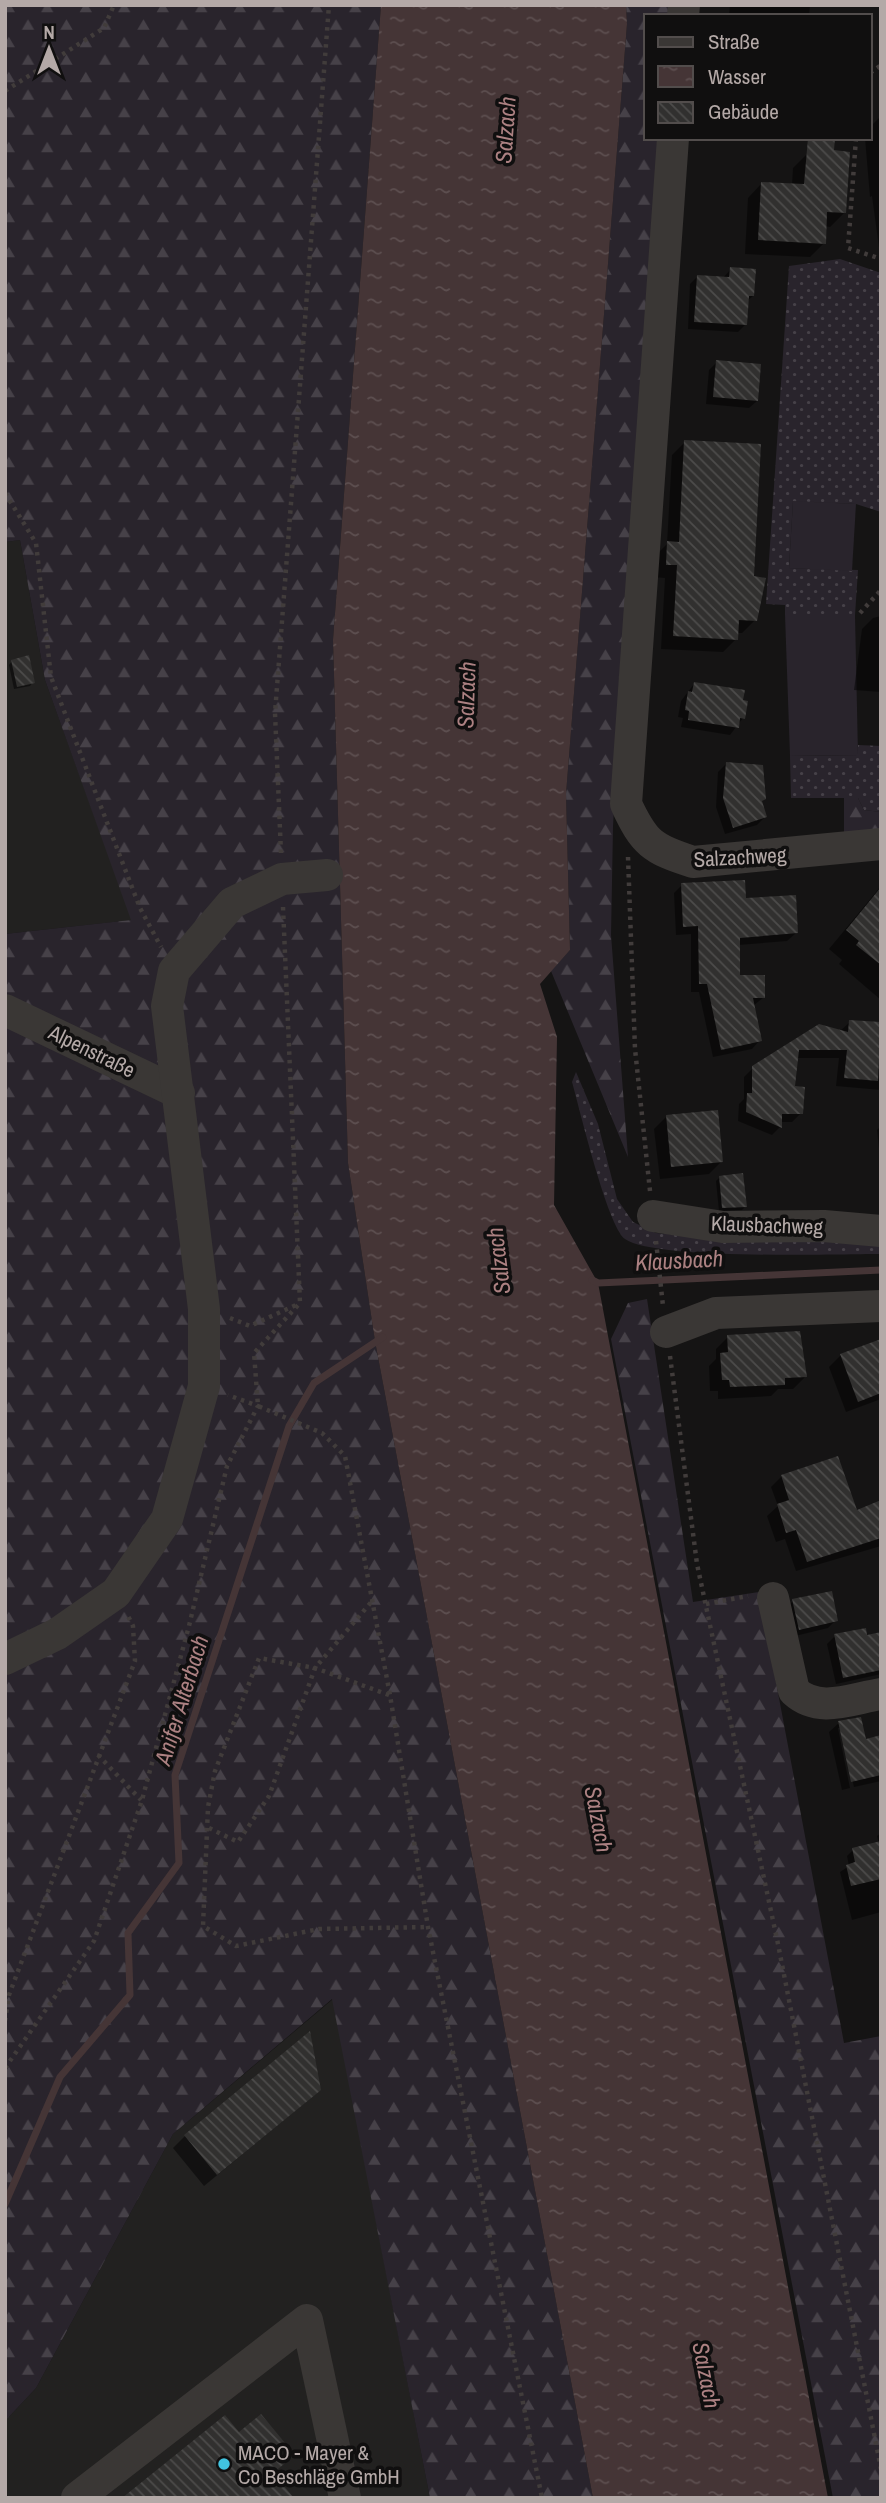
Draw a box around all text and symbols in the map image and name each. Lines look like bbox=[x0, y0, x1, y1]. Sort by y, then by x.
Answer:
north arrow bbox=[14, 14, 84, 84]
legend bbox=[644, 14, 872, 140]
text: N bbox=[43, 19, 55, 45]
text: Straße bbox=[708, 27, 760, 56]
text: Wasser bbox=[708, 62, 766, 91]
water label: Salzach bbox=[487, 95, 523, 165]
text: Gebäude bbox=[708, 97, 779, 126]
water label: Salzach bbox=[449, 661, 483, 729]
street label: Salzachweg bbox=[693, 840, 788, 874]
street label: Alpenstraße bbox=[43, 1017, 140, 1084]
street label: Klausbachweg bbox=[711, 1209, 824, 1241]
water label: Salzach bbox=[479, 1226, 517, 1296]
water label: Klausbach bbox=[634, 1242, 724, 1278]
water label: Anifer Alterbach bbox=[146, 1631, 215, 1770]
water label: Salzach bbox=[577, 1783, 621, 1855]
water label: Salzach bbox=[685, 2339, 729, 2411]
place label: MACO - Mayer & Co Beschläge GmbH bbox=[238, 2438, 400, 2491]
marker: MACO - Mayer & Co Beschläge GmbH bbox=[216, 2456, 232, 2472]

